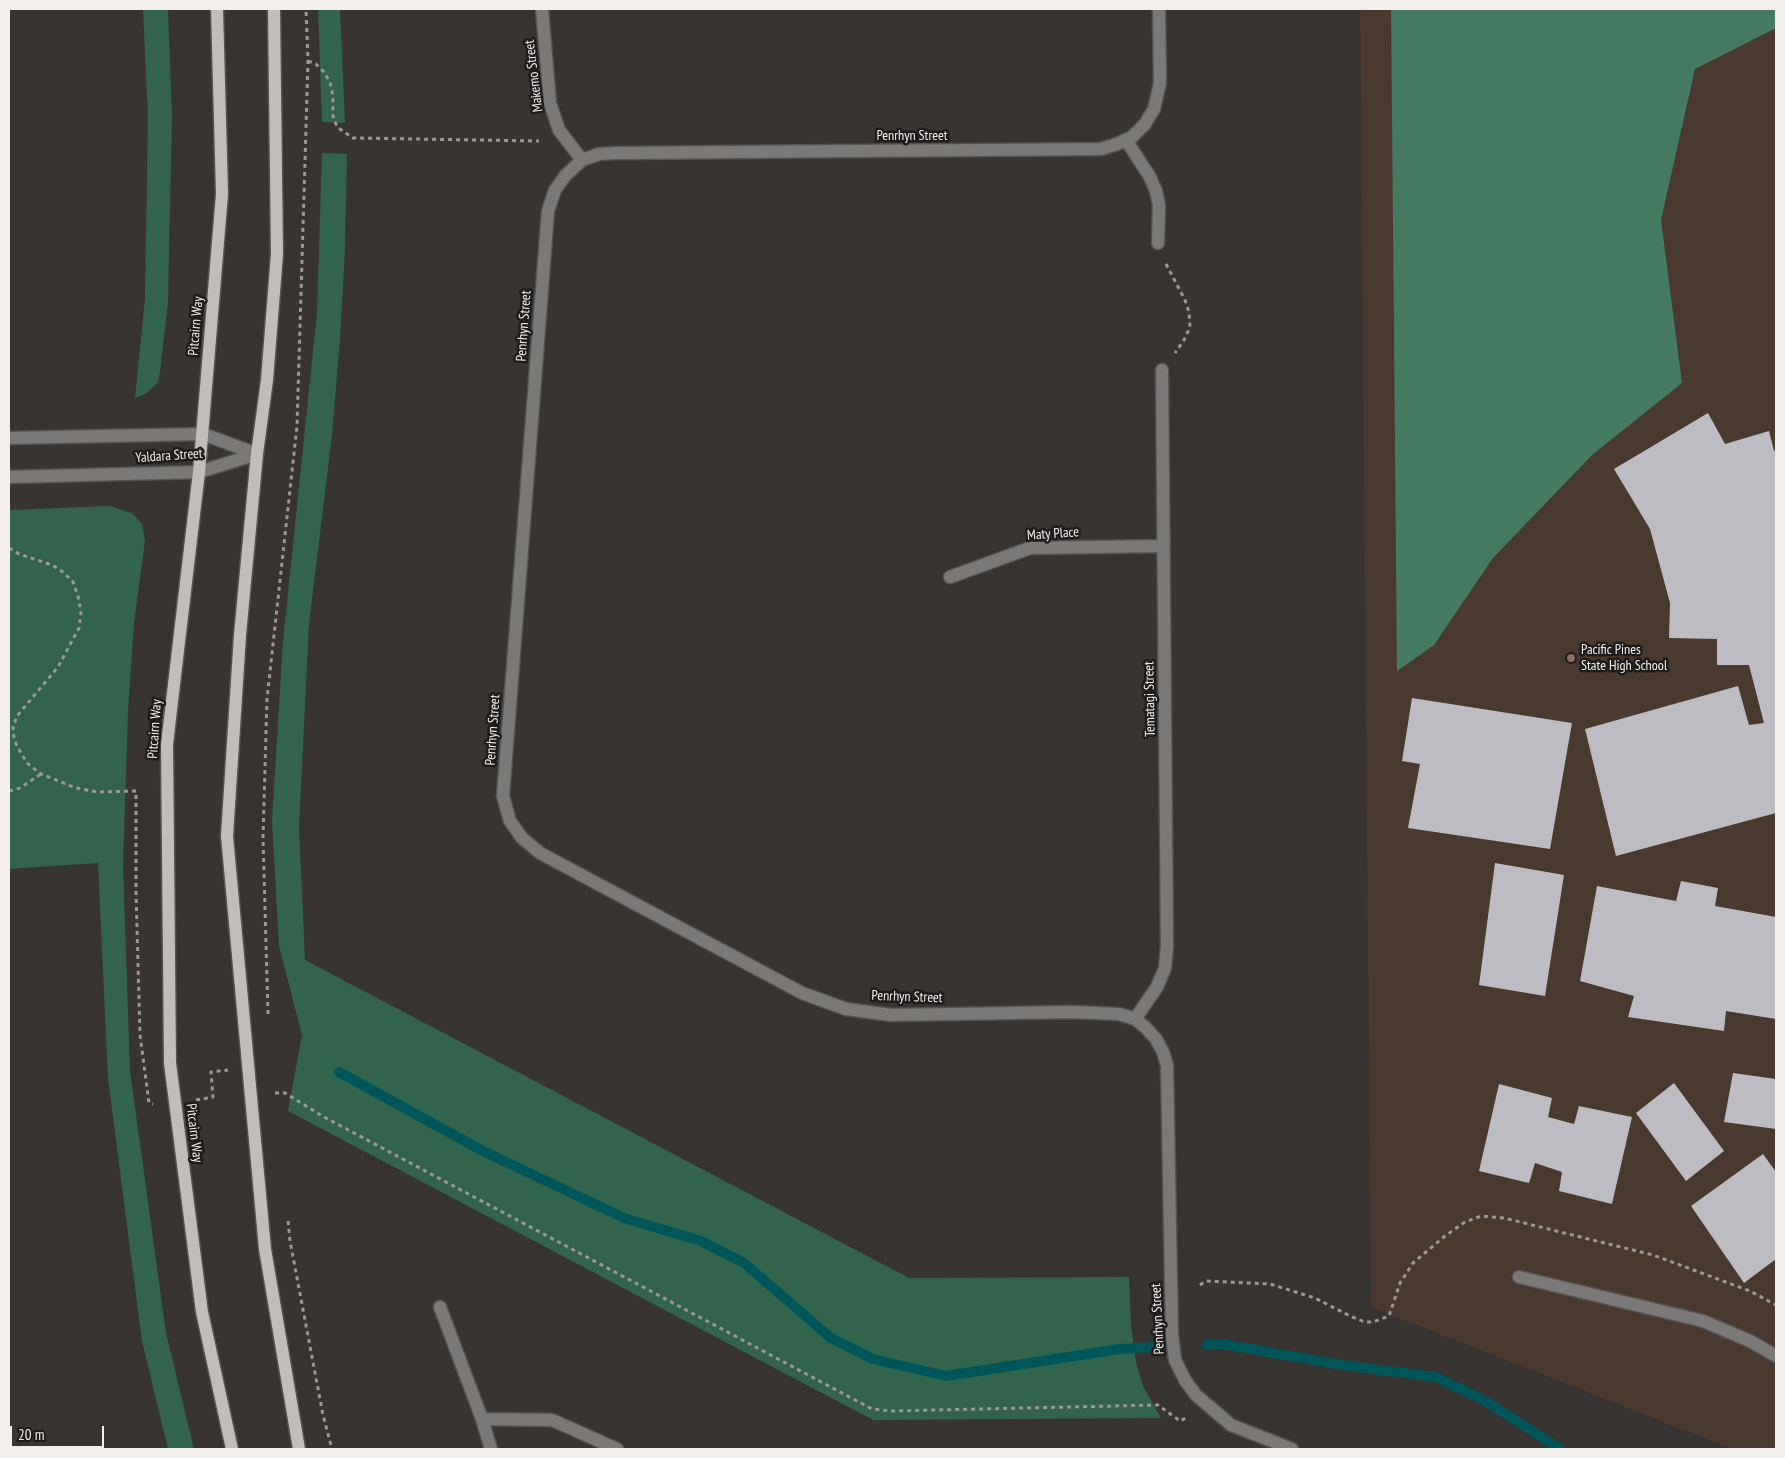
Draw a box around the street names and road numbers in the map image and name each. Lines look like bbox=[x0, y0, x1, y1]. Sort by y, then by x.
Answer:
street label: Makemo Street bbox=[521, 39, 547, 113]
street label: Penrhyn Street bbox=[876, 128, 948, 144]
street label: Penrhyn Street bbox=[513, 290, 535, 362]
street label: Pitcairn Way bbox=[185, 296, 207, 356]
street label: Yaldara Street bbox=[135, 445, 203, 467]
street label: Maty Place bbox=[1026, 524, 1080, 544]
street label: Tematagi Street bbox=[1141, 661, 1159, 737]
street label: Penrhyn Street bbox=[482, 694, 504, 766]
street label: Pitcairn Way bbox=[145, 699, 165, 759]
street label: Penrhyn Street bbox=[871, 987, 943, 1007]
street label: Pitcairn Way bbox=[182, 1102, 206, 1164]
street label: Penrhyn Street bbox=[1148, 1283, 1168, 1355]

